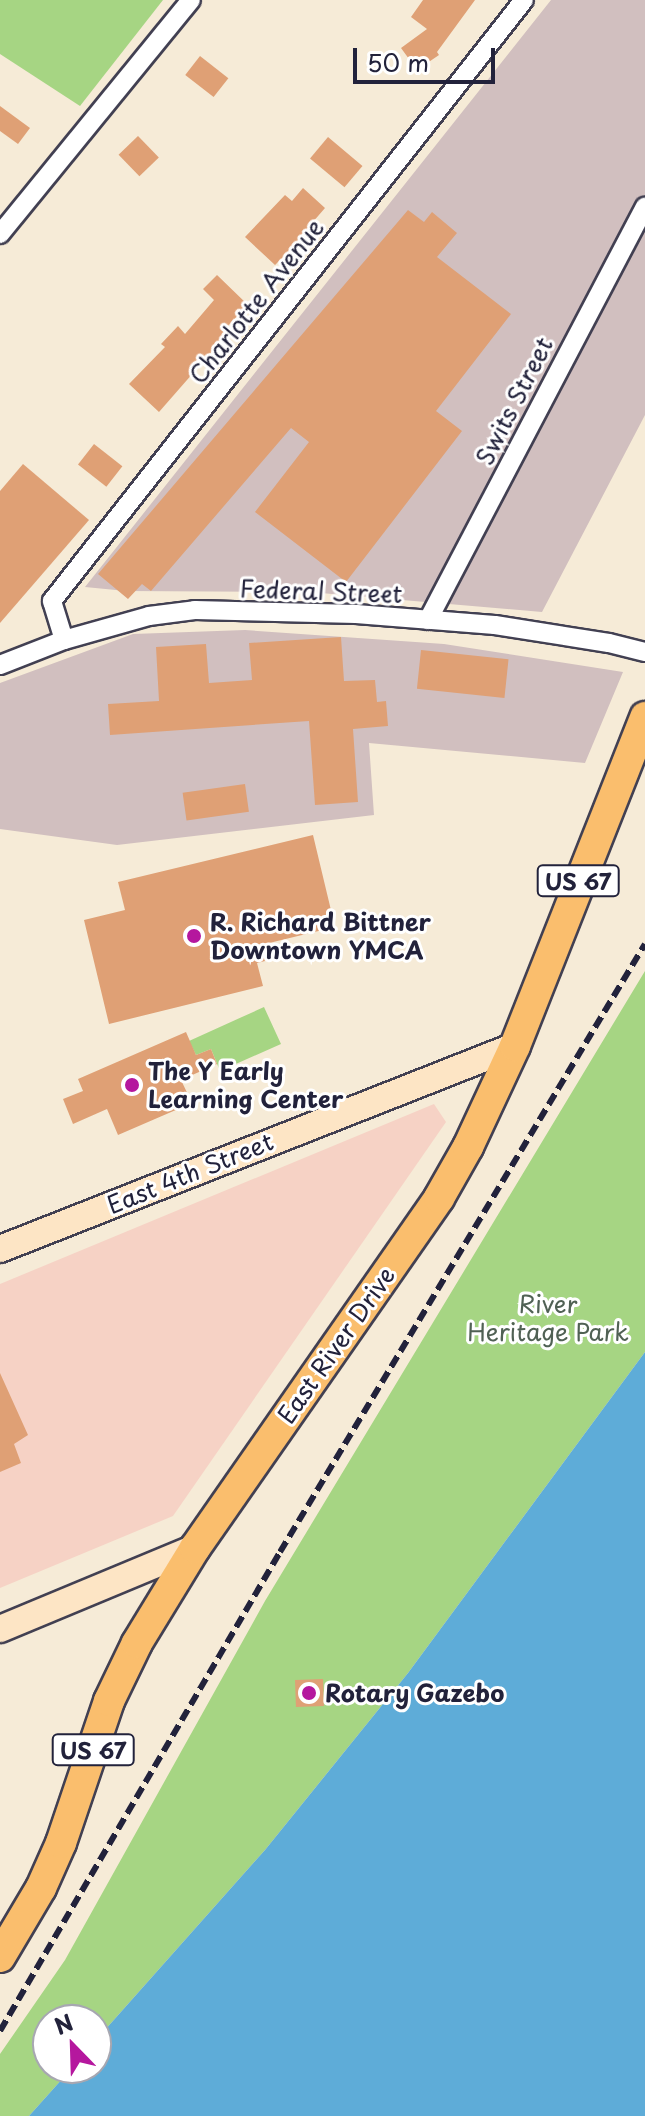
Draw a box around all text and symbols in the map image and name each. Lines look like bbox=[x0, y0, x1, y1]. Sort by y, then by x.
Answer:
scale bar bbox=[357, 32, 499, 82]
text: 50 m bbox=[367, 44, 429, 80]
street label: Charlotte Avenue bbox=[184, 214, 328, 388]
street label: Swits Street bbox=[469, 332, 559, 470]
street label: Federal Street bbox=[239, 574, 403, 608]
road number: US 67 bbox=[536, 863, 620, 899]
place label: R. Richard Bittner Downtown YMCA bbox=[210, 908, 433, 964]
marker: R. Richard Bittner Downtown YMCA bbox=[185, 927, 203, 945]
place label: The Y Early Learning Center bbox=[148, 1057, 344, 1113]
marker: The Y Early Learning Center bbox=[123, 1076, 141, 1094]
street label: East 4th Street bbox=[103, 1127, 277, 1219]
street label: East River Drive bbox=[271, 1261, 401, 1429]
park label: River Heritage Park bbox=[467, 1290, 629, 1346]
place label: Rotary Gazebo bbox=[325, 1679, 507, 1707]
marker: Rotary Gazebo bbox=[300, 1684, 318, 1702]
road number: US 67 bbox=[51, 1732, 135, 1768]
north arrow bbox=[32, 2004, 112, 2084]
text: N bbox=[49, 2005, 78, 2042]

